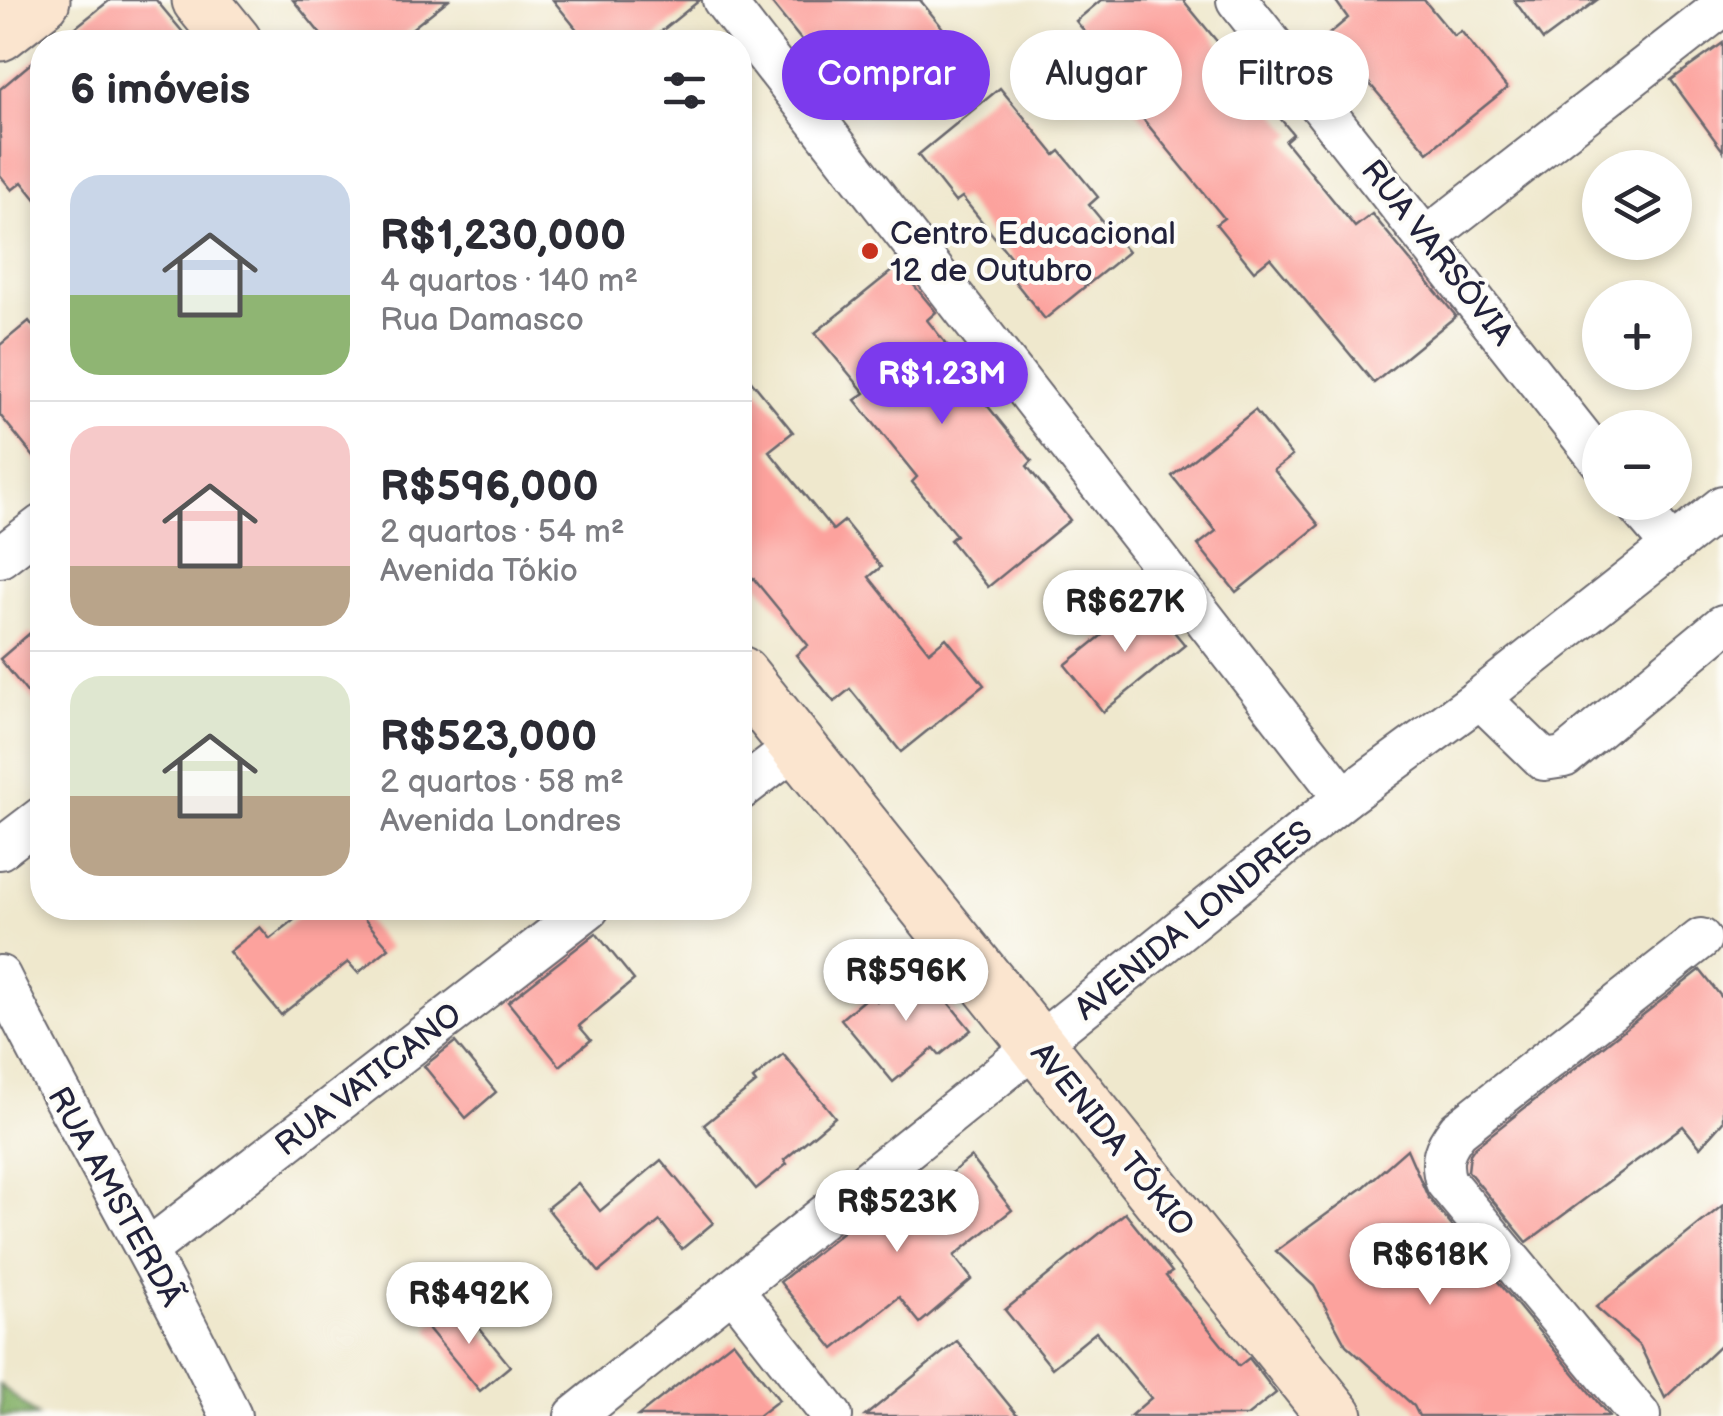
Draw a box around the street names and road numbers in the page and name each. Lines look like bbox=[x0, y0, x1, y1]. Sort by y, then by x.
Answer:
street label: RUA VARSÓVIA bbox=[1352, 152, 1522, 354]
street label: AVENIDA LONDRES bbox=[1067, 813, 1321, 1029]
street label: RUA VATICANO bbox=[268, 995, 470, 1165]
street label: AVENIDA TÓKIO bbox=[1022, 1034, 1203, 1245]
street label: RUA AMSTERDÃ bbox=[38, 1080, 191, 1314]

